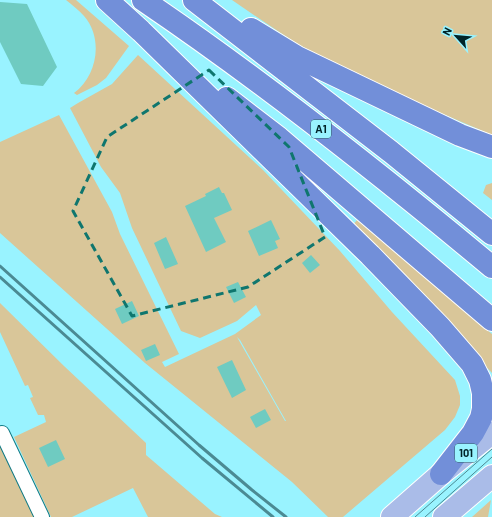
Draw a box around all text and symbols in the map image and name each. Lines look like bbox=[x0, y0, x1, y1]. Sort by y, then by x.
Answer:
north arrow bbox=[436, 16, 476, 56]
text: N bbox=[439, 25, 454, 37]
road number: A1 bbox=[311, 120, 331, 138]
road number: 101 bbox=[455, 444, 477, 462]

